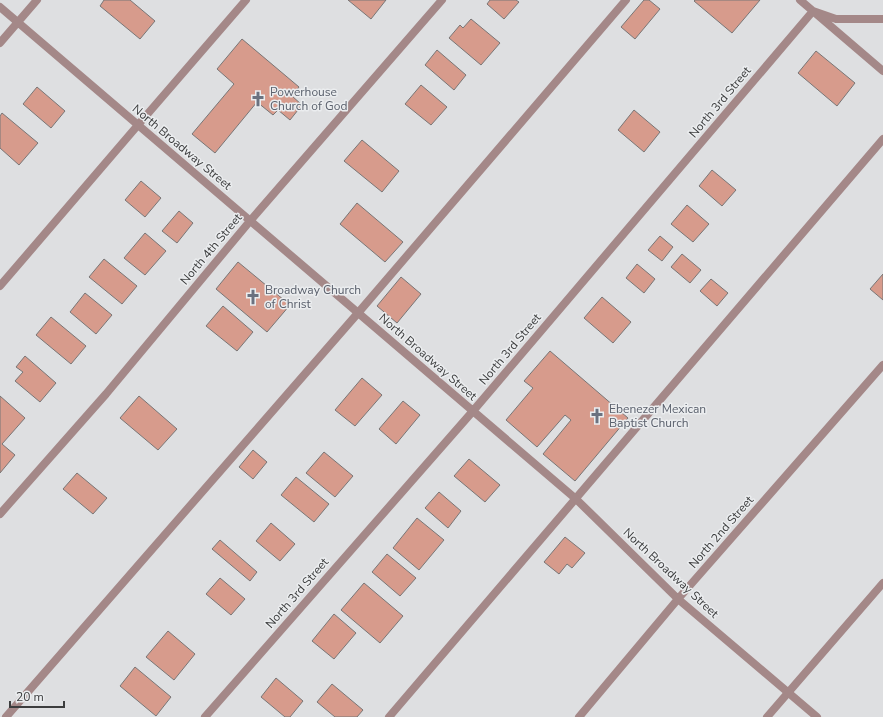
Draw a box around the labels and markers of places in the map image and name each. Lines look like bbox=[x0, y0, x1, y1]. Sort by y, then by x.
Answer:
place label: Powerhouse Church of God bbox=[270, 84, 347, 114]
church icon: Powerhouse Church of God bbox=[249, 90, 267, 108]
place label: Broadway Church of Christ bbox=[265, 282, 361, 312]
church icon: Broadway Church of Christ bbox=[244, 288, 262, 306]
place label: Ebenezer Mexican Baptist Church bbox=[609, 401, 706, 431]
church icon: Ebenezer Mexican Baptist Church bbox=[588, 407, 606, 425]

